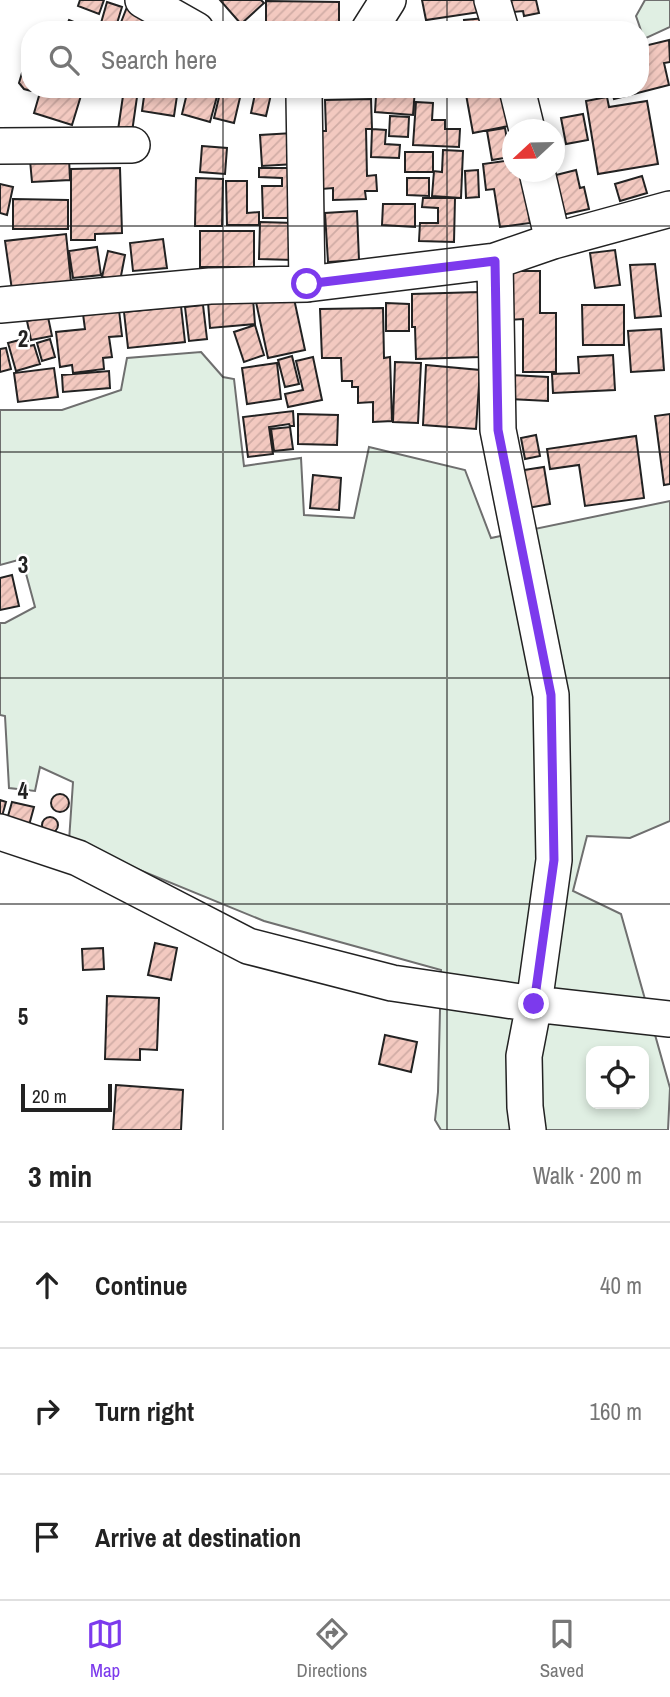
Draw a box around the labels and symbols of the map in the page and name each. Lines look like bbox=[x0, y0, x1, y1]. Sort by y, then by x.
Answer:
north arrow bbox=[502, 119, 565, 182]
route start bbox=[291, 268, 322, 299]
text: 2 bbox=[18, 323, 28, 354]
text: 3 bbox=[18, 549, 28, 580]
text: 4 bbox=[18, 775, 29, 806]
route end bbox=[518, 988, 549, 1019]
text: 5 bbox=[18, 1001, 28, 1032]
scale bar bbox=[21, 1081, 112, 1113]

